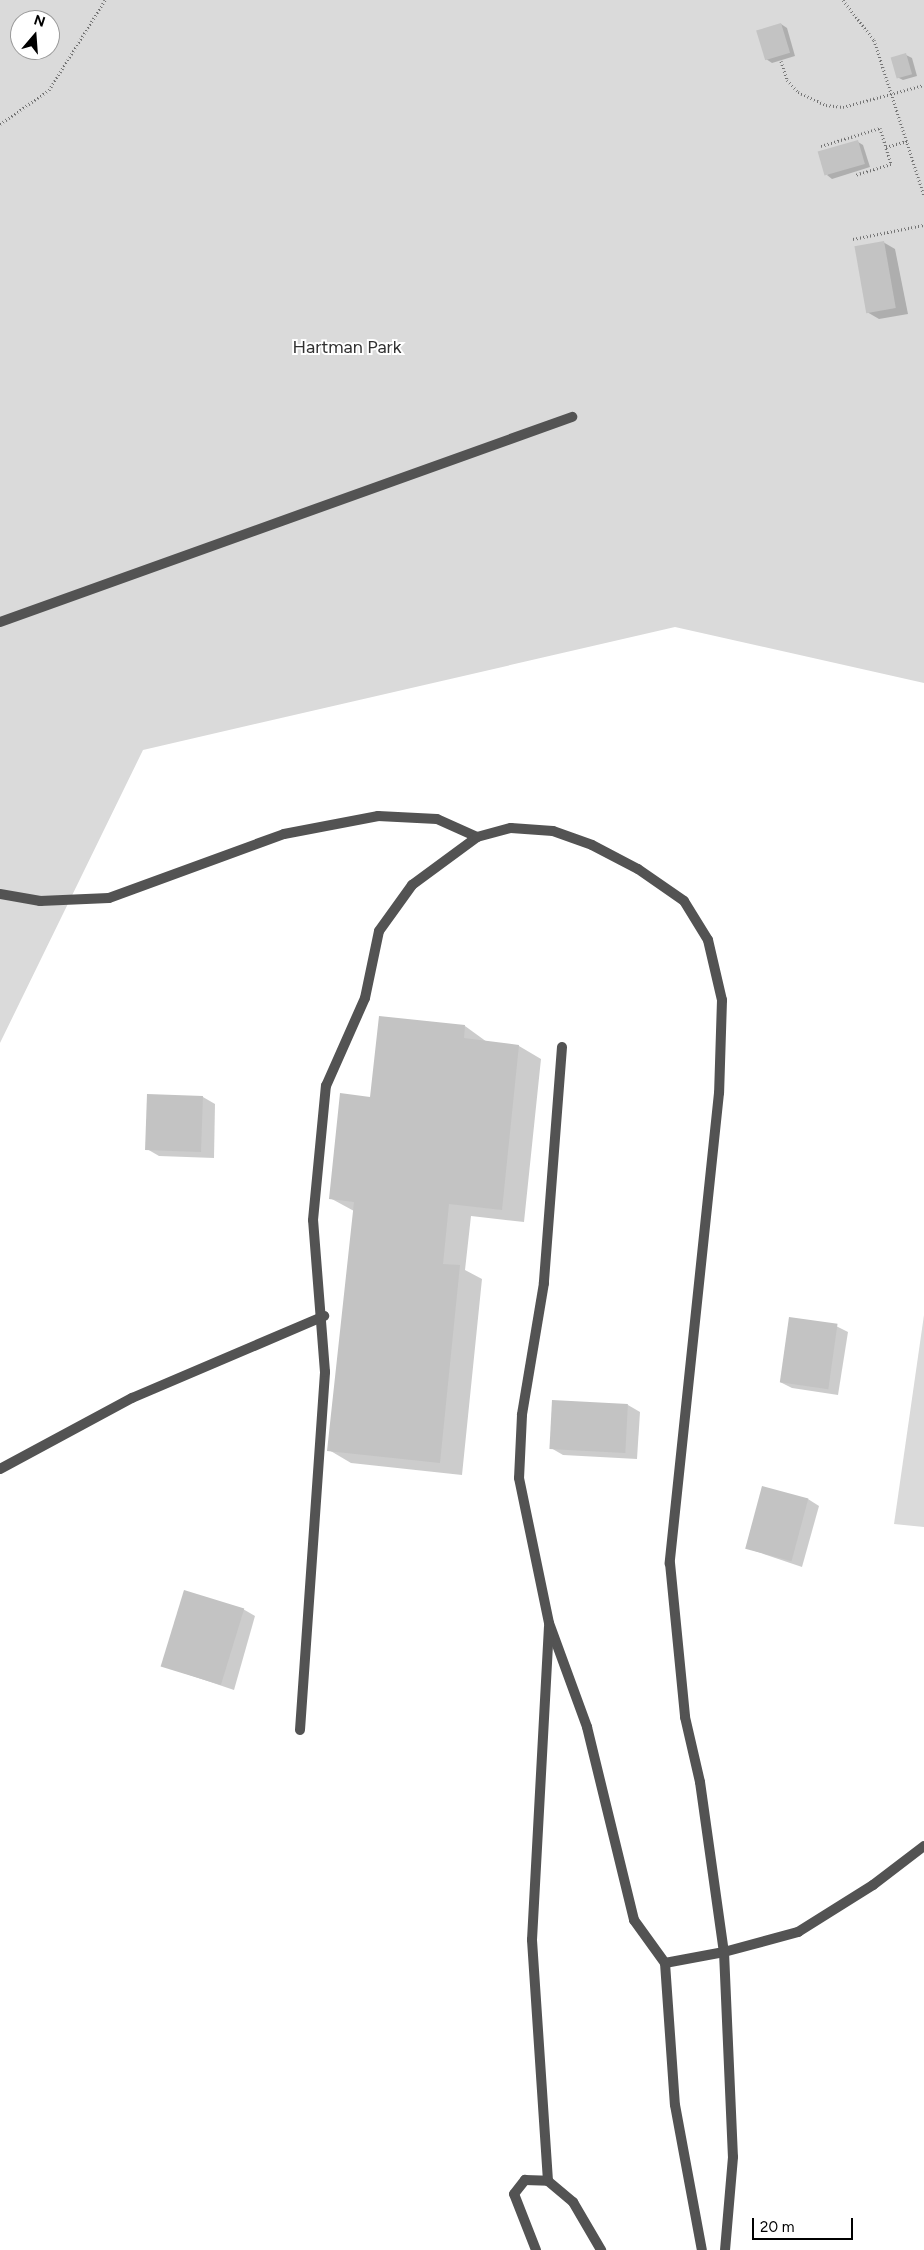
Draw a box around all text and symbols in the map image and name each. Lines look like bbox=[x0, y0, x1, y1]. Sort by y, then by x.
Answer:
north arrow bbox=[10, 10, 60, 60]
text: N bbox=[32, 11, 47, 31]
park label: Hartman Park bbox=[293, 336, 401, 358]
scale bar bbox=[754, 2208, 855, 2240]
text: 20 m bbox=[760, 2218, 794, 2236]

